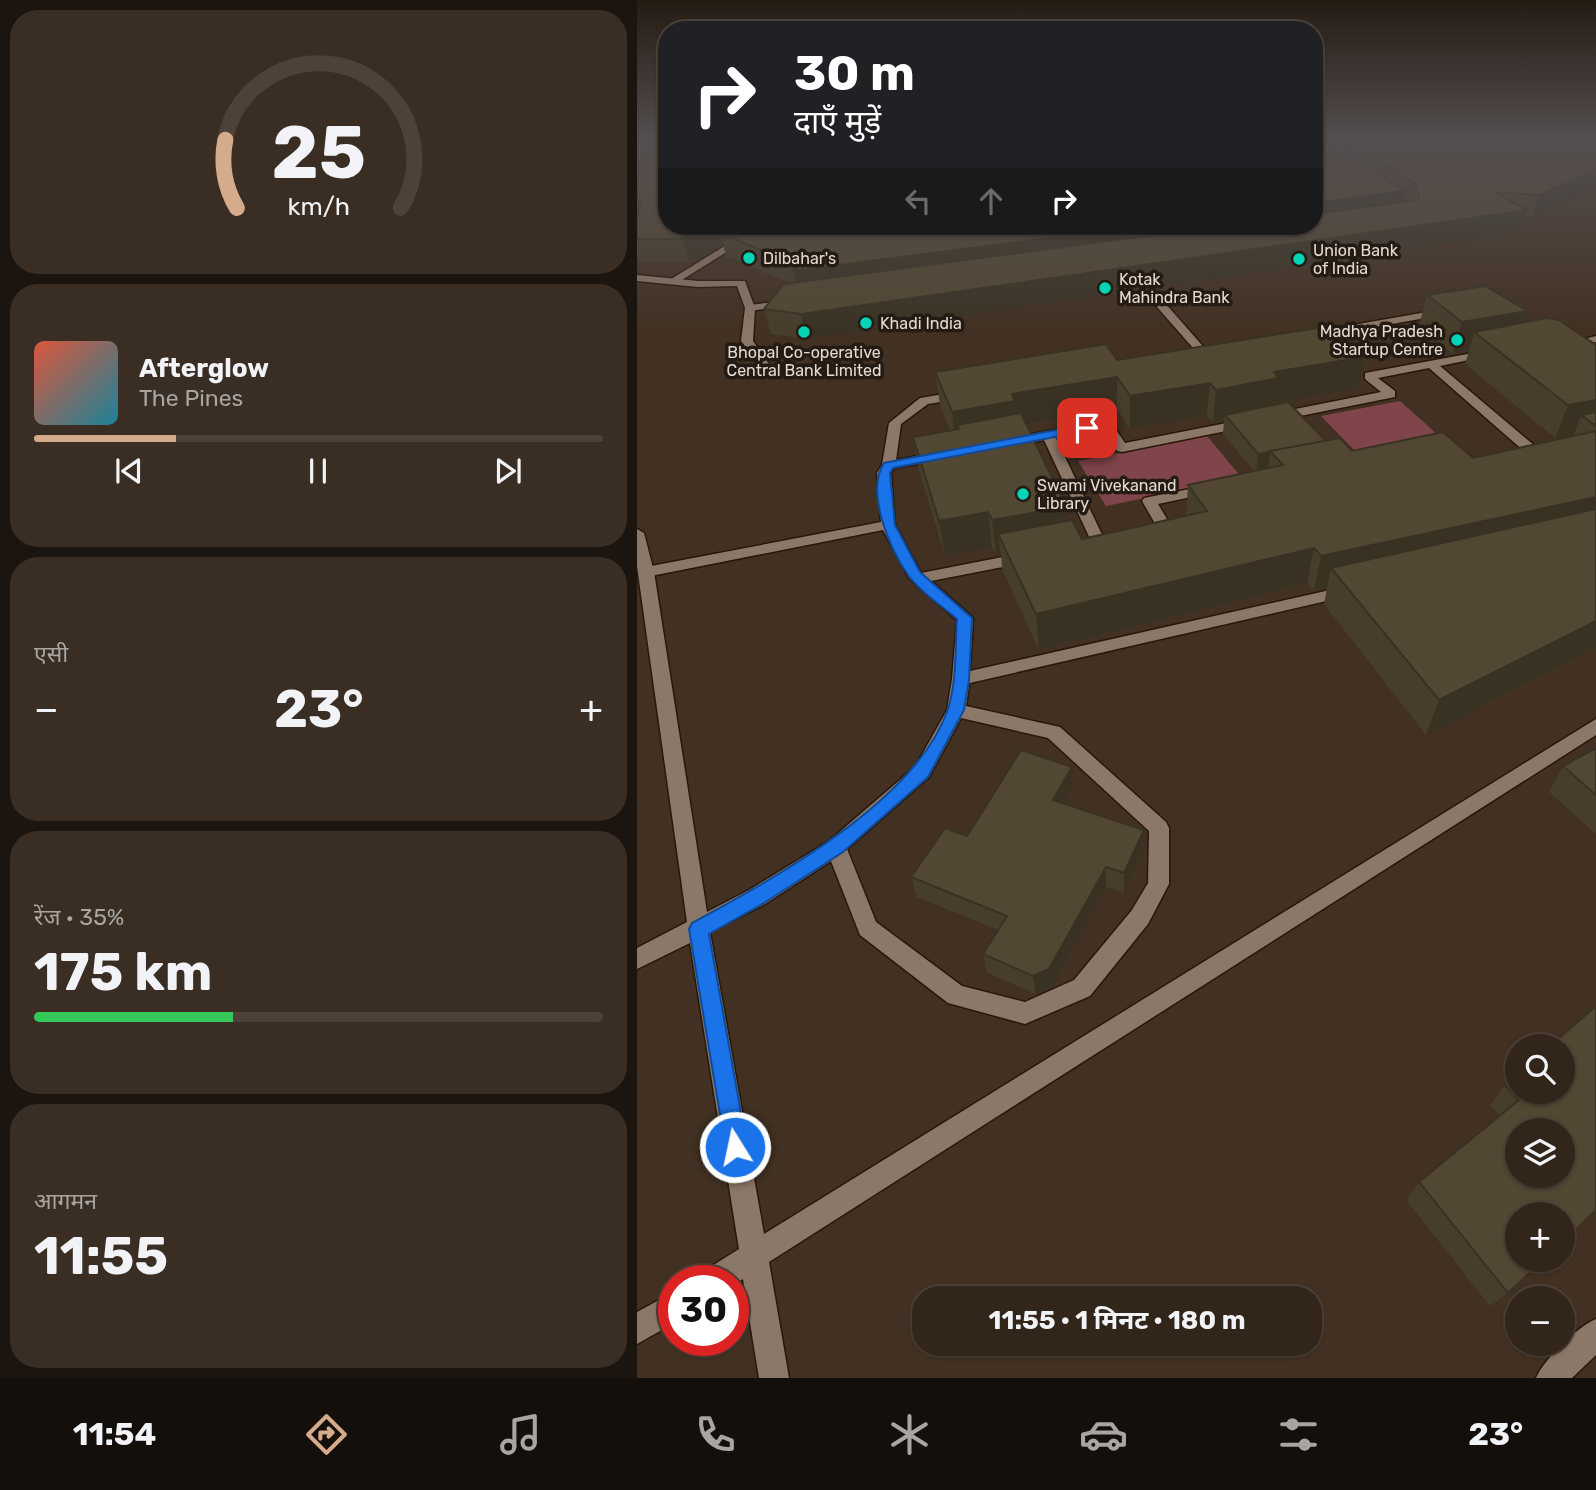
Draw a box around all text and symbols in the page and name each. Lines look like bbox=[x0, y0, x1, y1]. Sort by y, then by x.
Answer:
text: 30 m bbox=[794, 44, 915, 102]
icon: right bbox=[679, 49, 770, 140]
text: दाएँ मुड़ें bbox=[794, 103, 881, 141]
text: 25 bbox=[271, 110, 366, 196]
icon: left bbox=[899, 182, 937, 220]
icon: ahead bbox=[972, 182, 1010, 220]
icon: right bbox=[1045, 182, 1083, 220]
text: km/h bbox=[287, 192, 350, 221]
place label: Union Bank of India bbox=[1313, 241, 1399, 278]
place label: Dilbahar's bbox=[763, 249, 836, 268]
marker: Dilbahar's bbox=[741, 250, 757, 266]
marker: Union Bank of India bbox=[1291, 251, 1307, 267]
place label: Kotak Mahindra Bank bbox=[1119, 270, 1230, 307]
marker: Kotak Mahindra Bank bbox=[1097, 280, 1113, 296]
place label: Khadi India bbox=[880, 314, 962, 333]
marker: Khadi India bbox=[858, 315, 874, 331]
place label: Madhya Pradesh Startup Centre bbox=[1320, 322, 1443, 359]
marker: Bhopal Co-operative Central Bank Limited bbox=[796, 324, 812, 340]
marker: Madhya Pradesh Startup Centre bbox=[1449, 332, 1465, 348]
place label: Bhopal Co-operative Central Bank Limited bbox=[727, 343, 882, 380]
text: Afterglow bbox=[139, 353, 269, 384]
text: The Pines bbox=[139, 384, 243, 412]
pin bbox=[1057, 398, 1117, 458]
icon: arrive bbox=[1068, 409, 1106, 447]
icon: previous bbox=[110, 452, 148, 490]
icon: pause bbox=[299, 452, 337, 490]
icon: next bbox=[489, 452, 527, 490]
place label: Swami Vivekanand Library bbox=[1037, 476, 1176, 513]
marker: Swami Vivekanand Library bbox=[1015, 486, 1031, 502]
text: एसी bbox=[34, 640, 68, 668]
text: 23° bbox=[274, 678, 364, 740]
text: − bbox=[34, 686, 59, 732]
text: + bbox=[579, 686, 603, 732]
text: रेंज · 35% bbox=[34, 903, 124, 931]
text: 175 km bbox=[34, 941, 212, 1003]
map controls bbox=[1505, 1034, 1575, 1356]
button: search bbox=[1505, 1034, 1575, 1104]
position arrow bbox=[698, 1110, 772, 1184]
button: layers bbox=[1505, 1118, 1575, 1188]
text: आगमन bbox=[34, 1187, 97, 1215]
button: + bbox=[1505, 1202, 1575, 1272]
text: 11:55 bbox=[34, 1225, 168, 1287]
speed limit sign: 30 bbox=[658, 1265, 749, 1356]
button: − bbox=[1505, 1286, 1575, 1356]
text: 11:55 · 1 मिनट · 180 m bbox=[989, 1305, 1245, 1336]
icon: directions bbox=[302, 1410, 351, 1459]
icon: music bbox=[496, 1410, 545, 1459]
icon: phone bbox=[691, 1410, 740, 1459]
icon: climate bbox=[885, 1410, 934, 1459]
icon: car bbox=[1079, 1410, 1128, 1459]
icon: filters bbox=[1274, 1410, 1323, 1459]
text: 11:54 bbox=[73, 1415, 156, 1453]
text: 23° bbox=[1468, 1415, 1523, 1453]

